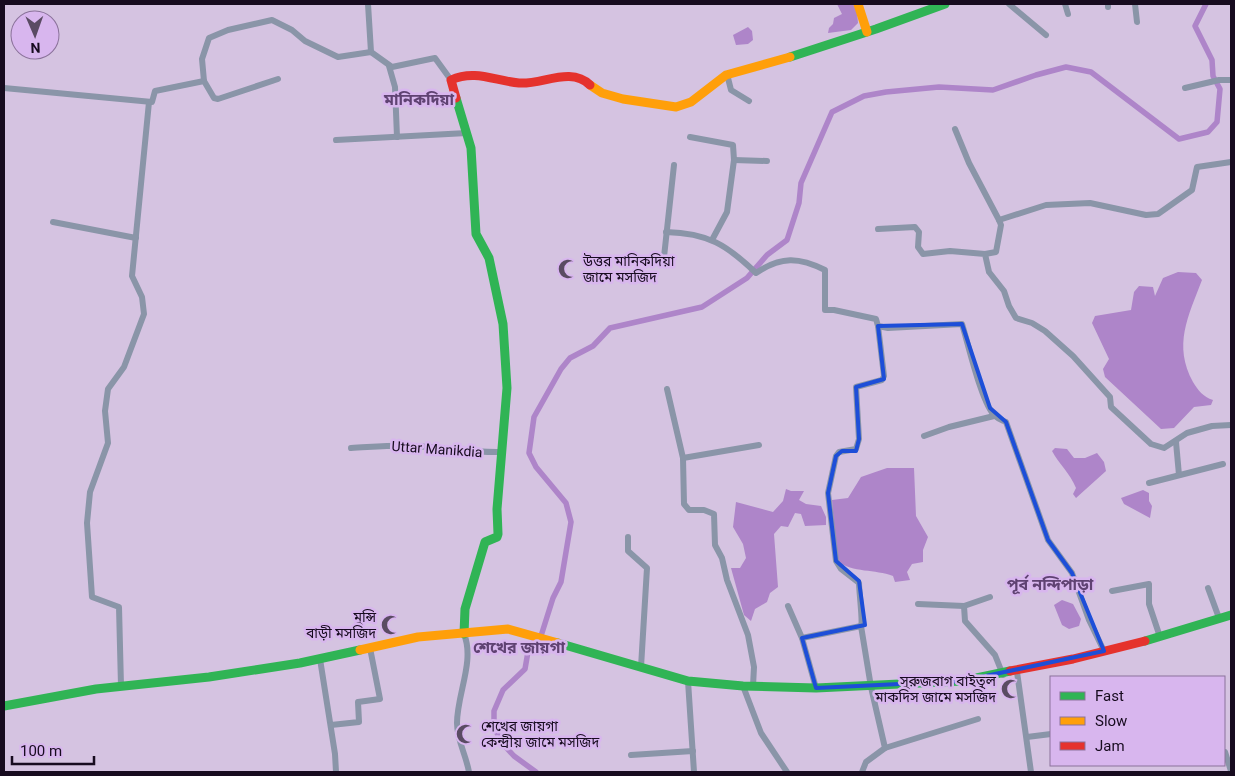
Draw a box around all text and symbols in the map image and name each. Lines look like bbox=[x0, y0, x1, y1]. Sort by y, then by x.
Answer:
north arrow bbox=[10, 10, 60, 60]
text: N bbox=[30, 40, 41, 56]
district label: মানিকদিয়া bbox=[383, 90, 454, 109]
place label: উত্তর মানিকদিয়া জামে মসজিদ bbox=[582, 253, 675, 285]
mosque icon: উত্তর মানিকদিয়া জামে মসজিদ bbox=[557, 258, 579, 280]
street label: Uttar Manikdia bbox=[391, 438, 483, 460]
district label: পূর্ব নন্দিপাড়া bbox=[1007, 574, 1094, 595]
place label: মুন্সি বাড়ী মসজিদ bbox=[305, 609, 377, 641]
mosque icon: মুন্সি বাড়ী মসজিদ bbox=[380, 614, 402, 636]
district label: শেখের জায়গা bbox=[473, 638, 565, 657]
place label: সুরুজবাগ বাইতুল মাকদিস জামে মসজিদ bbox=[874, 673, 997, 705]
legend bbox=[1050, 676, 1225, 766]
mosque icon: সুরুজবাগ বাইতুল মাকদিস জামে মসজিদ bbox=[1000, 678, 1022, 700]
text: Fast bbox=[1095, 687, 1124, 705]
text: Slow bbox=[1095, 712, 1127, 730]
place label: শেখের জায়গা কেন্দ্রীয় জামে মসজিদ bbox=[481, 718, 599, 750]
mosque icon: শেখের জায়গা কেন্দ্রীয় জামে মসজিদ bbox=[455, 723, 477, 745]
scale bar bbox=[12, 734, 95, 766]
text: Jam bbox=[1095, 737, 1125, 755]
text: 100 m bbox=[20, 742, 62, 760]

